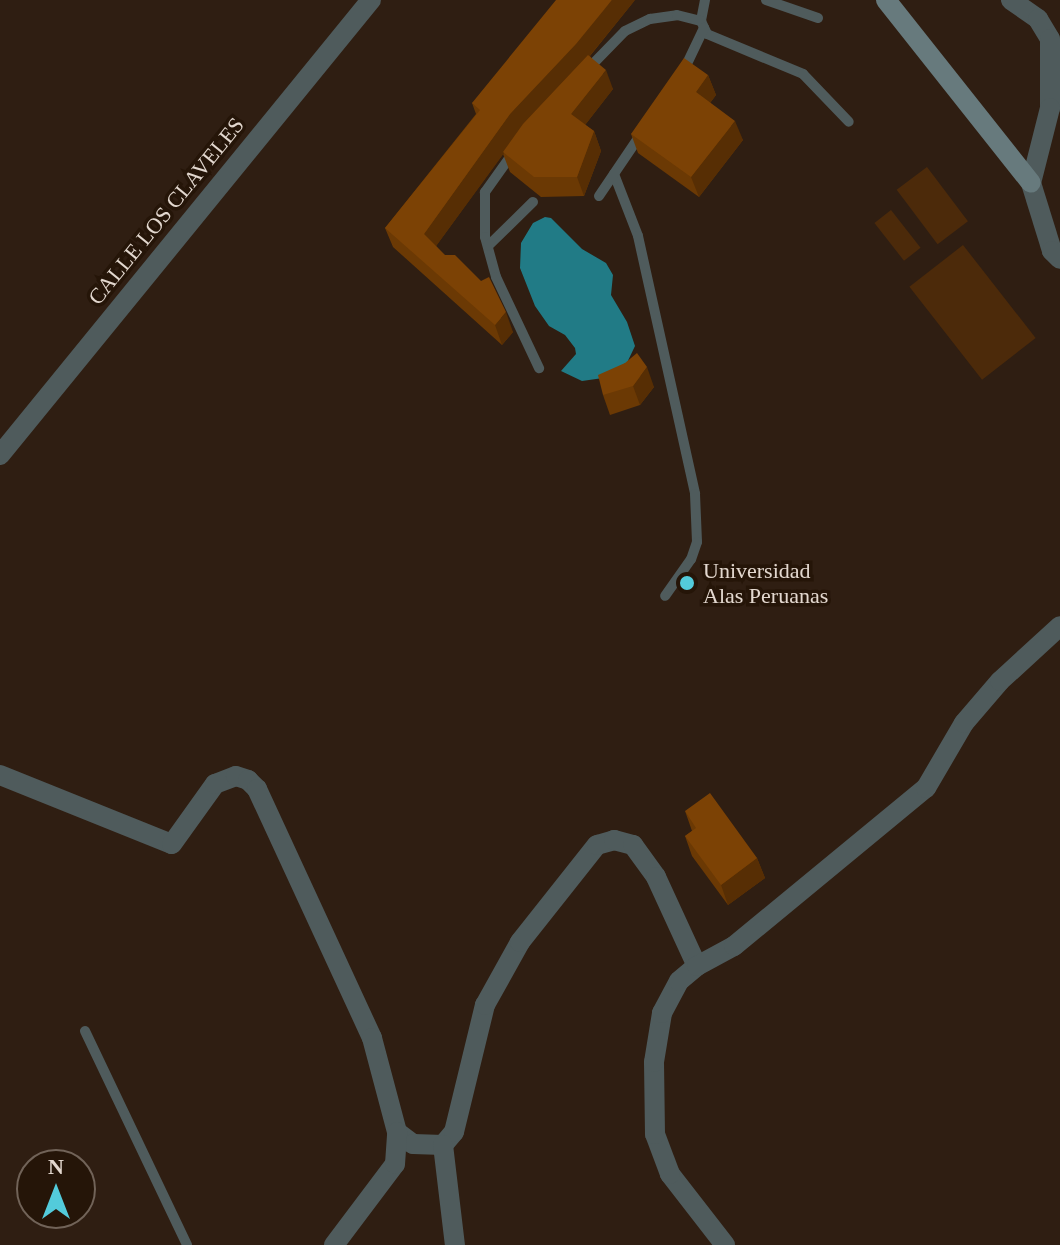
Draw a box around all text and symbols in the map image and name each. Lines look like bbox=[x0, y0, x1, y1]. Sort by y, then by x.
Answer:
street label: CALLE LOS CLAVELES bbox=[82, 112, 250, 310]
place label: Universidad Alas Peruanas bbox=[703, 557, 828, 608]
marker: Universidad Alas Peruanas bbox=[678, 574, 696, 592]
north arrow bbox=[16, 1149, 96, 1229]
text: N bbox=[48, 1154, 64, 1179]

